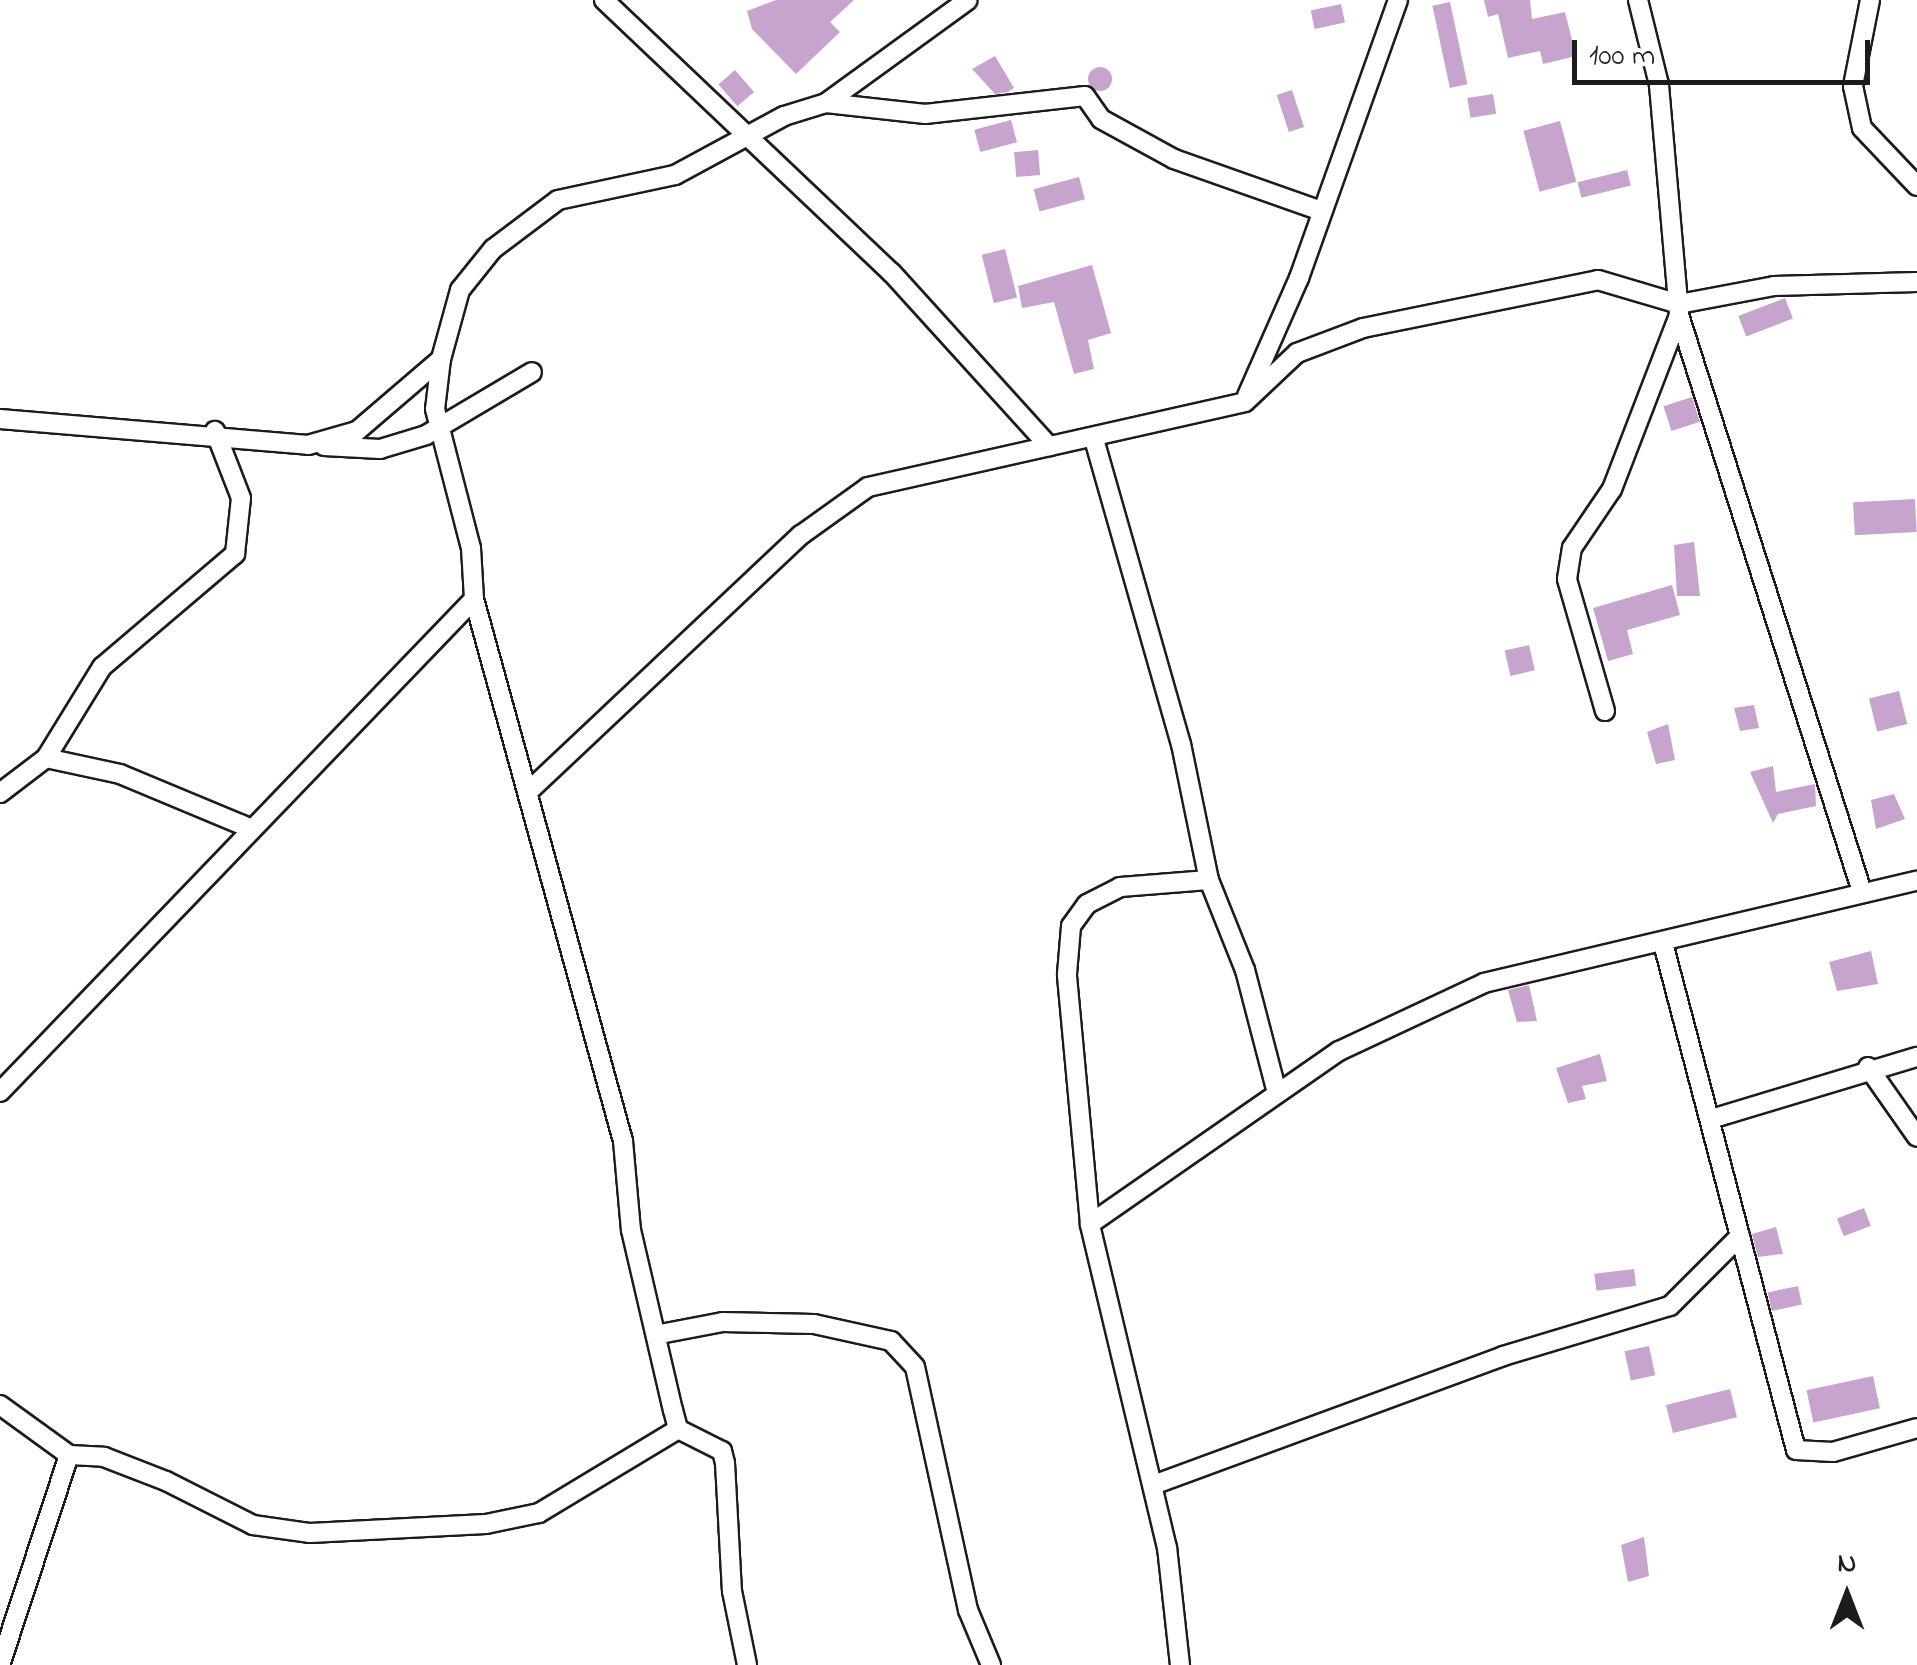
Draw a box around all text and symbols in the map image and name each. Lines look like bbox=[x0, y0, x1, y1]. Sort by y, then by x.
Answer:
scale bar bbox=[1577, 20, 1874, 82]
text: 100 m bbox=[1589, 35, 1655, 79]
text: N bbox=[1838, 1544, 1856, 1585]
north arrow bbox=[1797, 1545, 1897, 1645]

